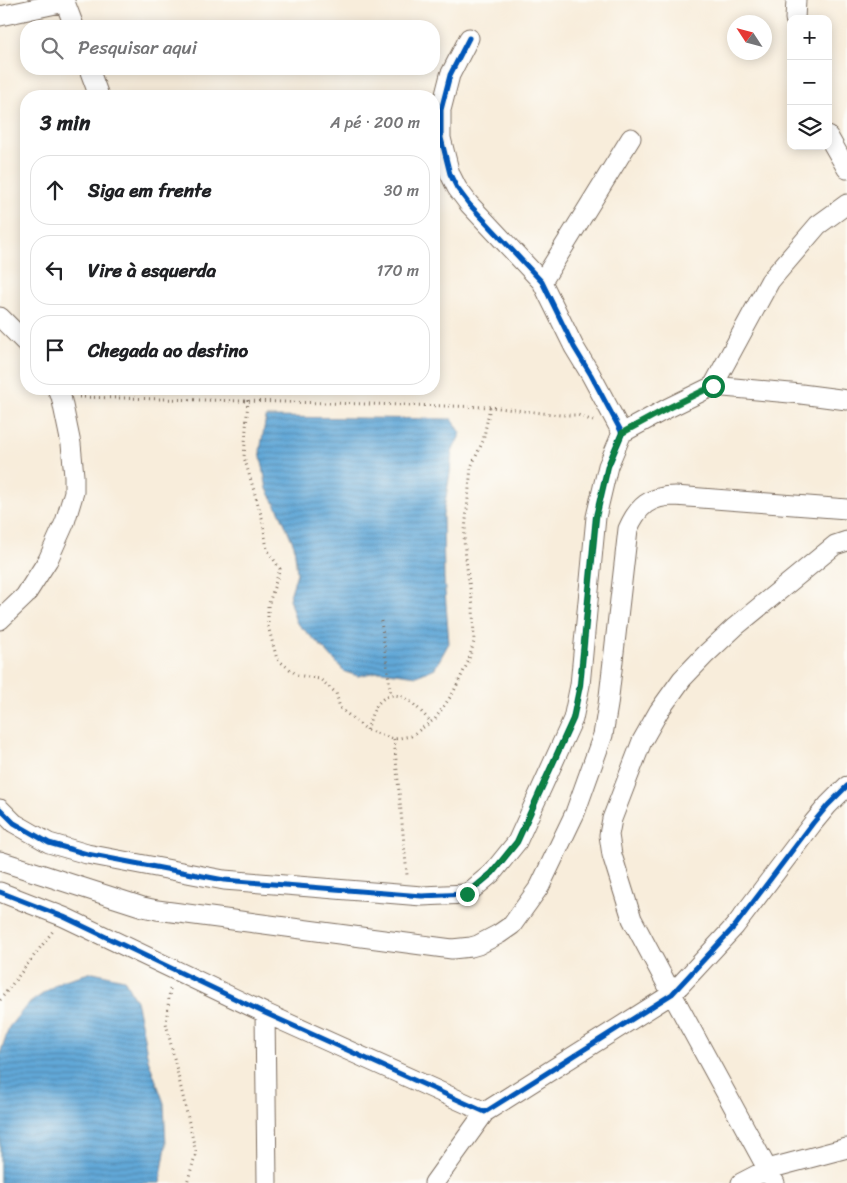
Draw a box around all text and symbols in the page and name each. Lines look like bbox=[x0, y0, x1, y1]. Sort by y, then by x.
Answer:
north arrow bbox=[727, 15, 772, 60]
map controls bbox=[787, 15, 832, 150]
button: + bbox=[787, 15, 832, 60]
search box bbox=[20, 20, 440, 75]
text: Pesquisar aqui bbox=[78, 31, 197, 64]
icon: search bbox=[38, 34, 66, 62]
button: − bbox=[787, 60, 832, 105]
text: 3 min bbox=[40, 104, 90, 142]
button: layers bbox=[787, 105, 832, 150]
text: A pé · 200 m bbox=[330, 108, 420, 137]
text: Siga em frente bbox=[88, 174, 211, 207]
icon: ahead bbox=[41, 176, 69, 204]
text: 30 m bbox=[384, 176, 419, 205]
text: Vire à esquerda bbox=[88, 254, 216, 287]
icon: left bbox=[41, 256, 69, 284]
text: 170 m bbox=[376, 256, 419, 285]
text: Chegada ao destino bbox=[88, 334, 248, 367]
icon: arrive bbox=[41, 336, 69, 364]
route start bbox=[702, 375, 725, 398]
route end bbox=[456, 883, 479, 906]

